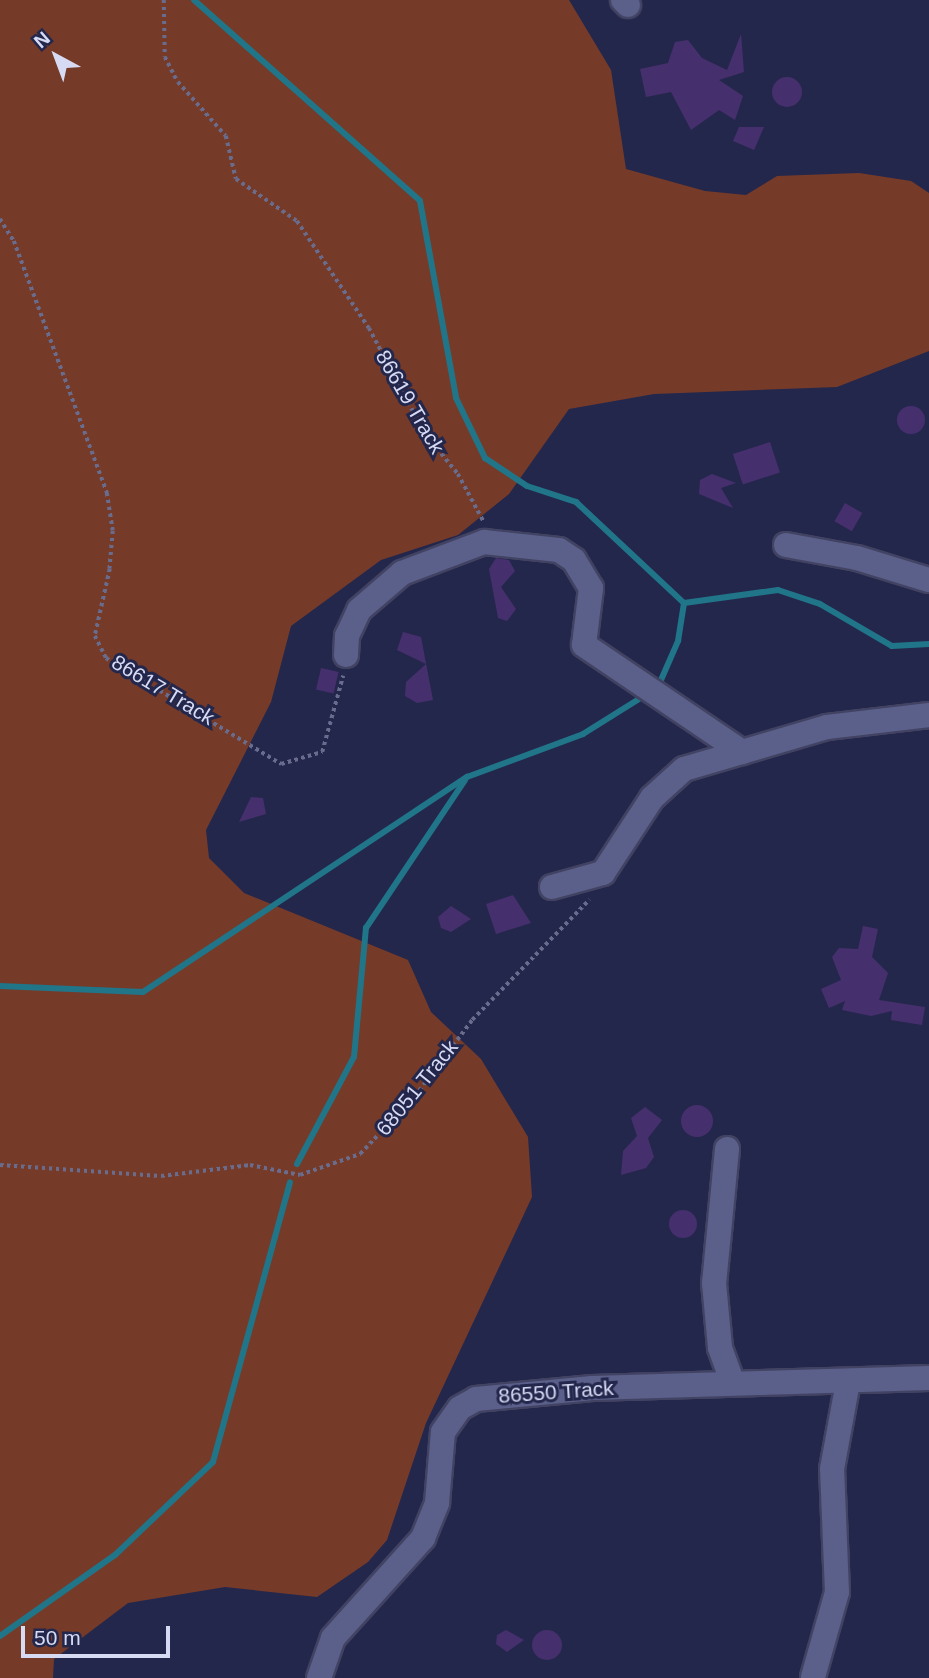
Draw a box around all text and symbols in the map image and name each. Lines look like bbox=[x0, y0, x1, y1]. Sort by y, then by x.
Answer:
north arrow bbox=[21, 21, 91, 91]
text: N bbox=[30, 27, 54, 52]
street label: 86619 Track bbox=[370, 345, 450, 459]
street label: 86617 Track bbox=[107, 649, 219, 731]
street label: 68051 Track bbox=[371, 1035, 463, 1141]
street label: 86550 Track bbox=[497, 1375, 615, 1409]
scale bar bbox=[24, 1612, 173, 1656]
text: 50 m bbox=[34, 1626, 81, 1649]

